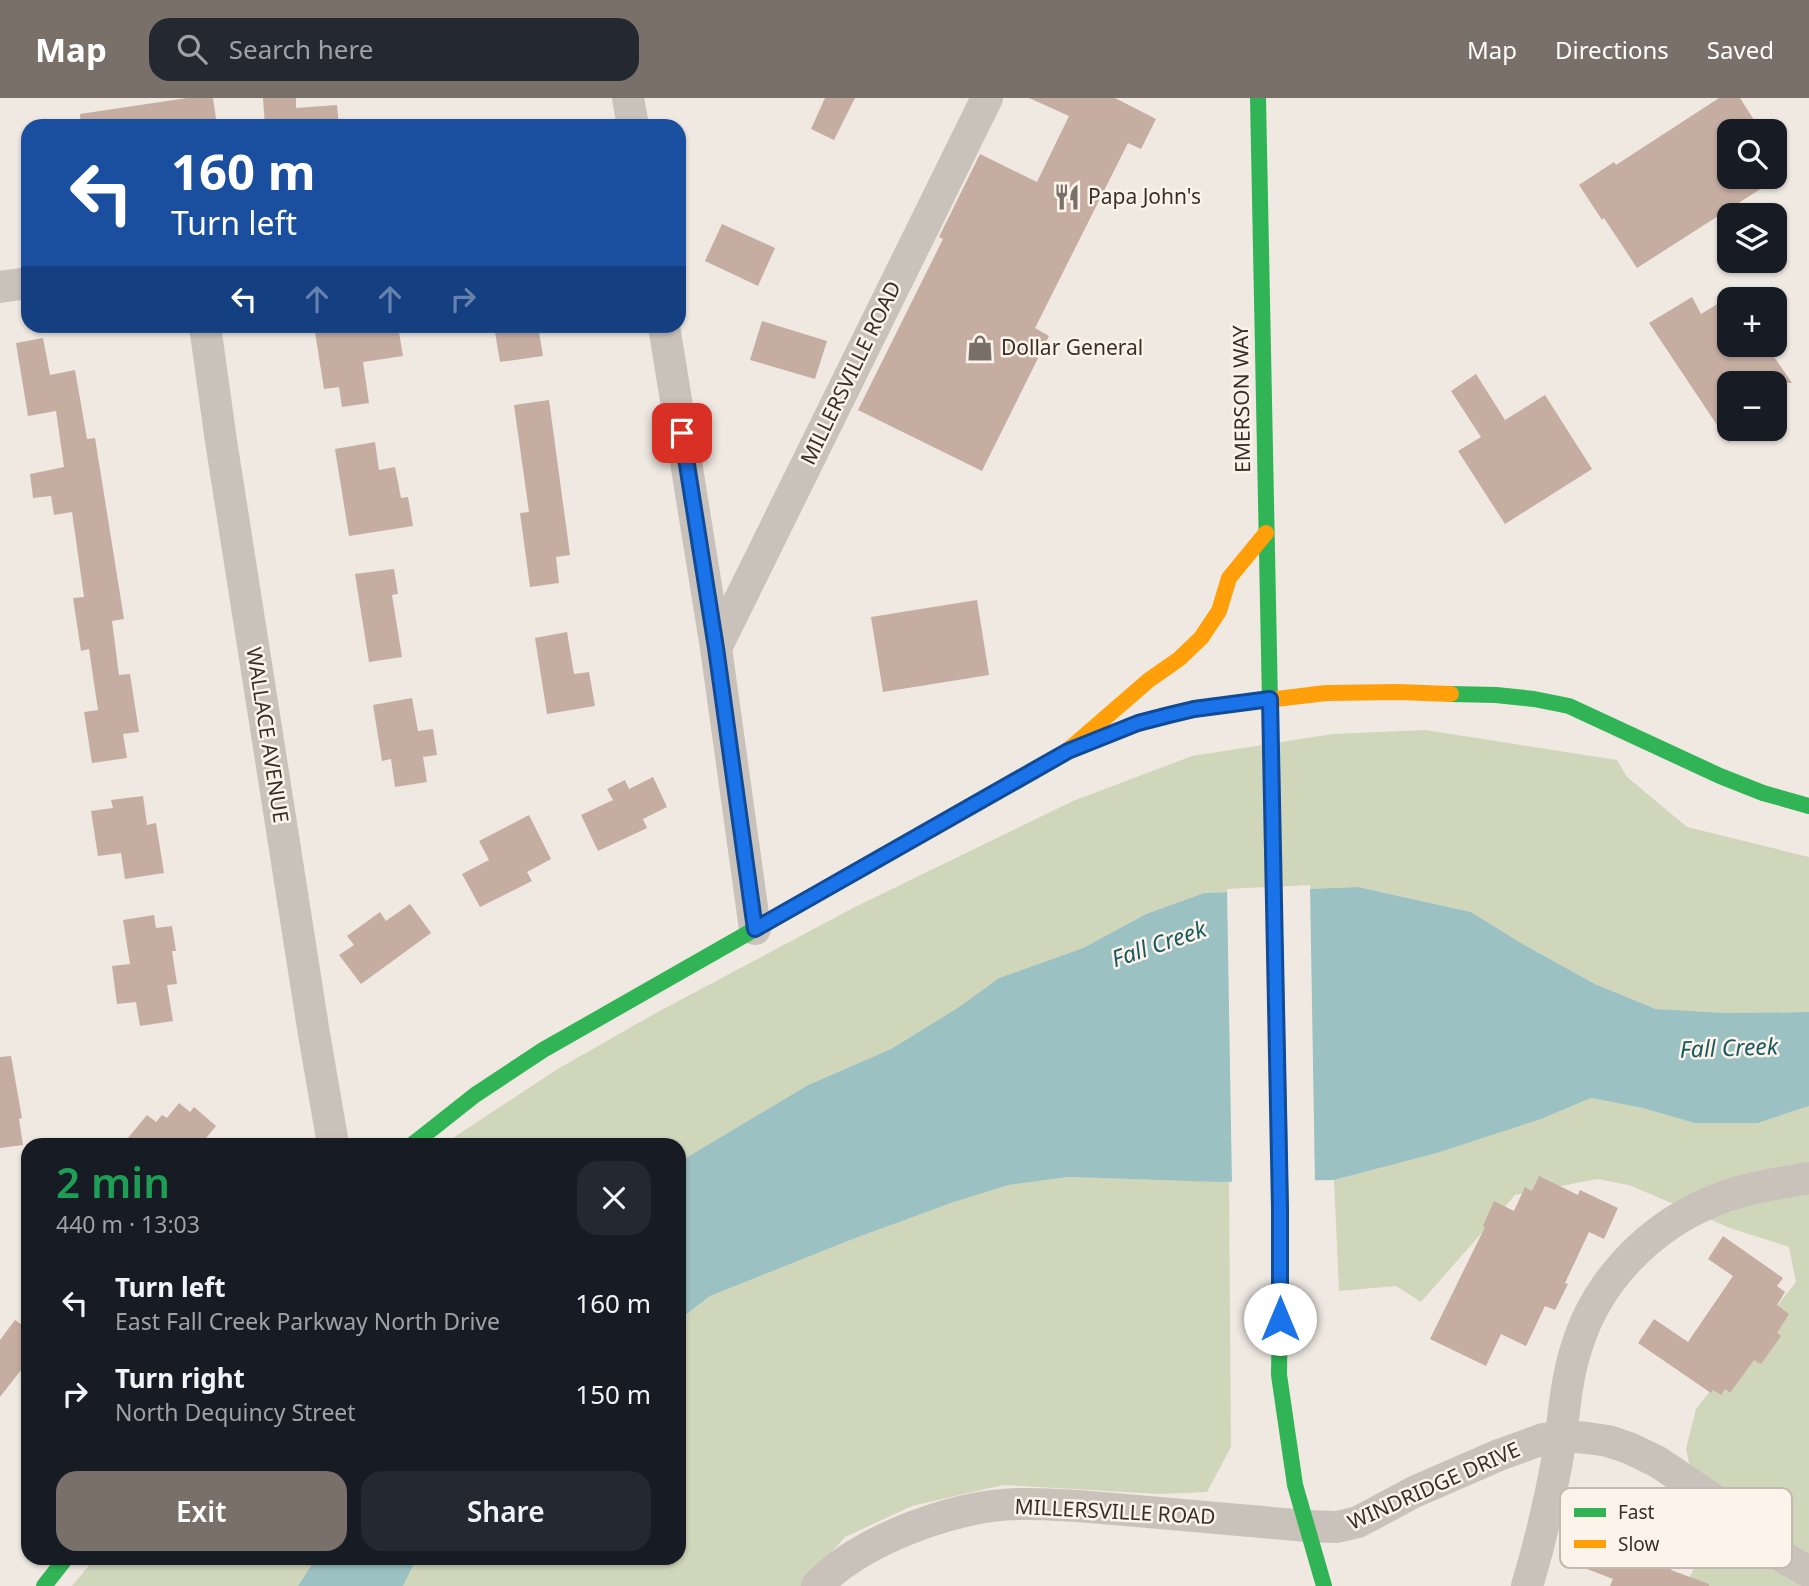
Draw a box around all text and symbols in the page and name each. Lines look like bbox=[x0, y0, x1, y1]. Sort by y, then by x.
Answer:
search box bbox=[149, 18, 639, 81]
text: Map bbox=[35, 27, 107, 72]
icon: search bbox=[173, 30, 211, 68]
text: Search here bbox=[229, 31, 373, 67]
text: Map bbox=[1467, 33, 1517, 66]
text: Directions bbox=[1555, 33, 1669, 66]
text: Saved bbox=[1707, 33, 1774, 66]
map controls bbox=[1717, 119, 1787, 441]
button: search bbox=[1717, 119, 1787, 189]
text: 160 m bbox=[171, 138, 316, 204]
icon: left bbox=[56, 147, 147, 238]
restaurant icon: Papa John's bbox=[1052, 182, 1082, 212]
place label: Papa John's bbox=[1088, 182, 1201, 210]
text: Turn left bbox=[171, 201, 297, 244]
button: layers bbox=[1717, 203, 1787, 273]
street label: MILLERSVILLE ROAD bbox=[793, 276, 907, 469]
icon: left bbox=[225, 280, 263, 318]
icon: ahead bbox=[298, 280, 336, 318]
icon: ahead bbox=[371, 280, 409, 318]
icon: right bbox=[444, 280, 482, 318]
button: + bbox=[1717, 287, 1787, 357]
street label: EMERSON WAY bbox=[1226, 325, 1256, 473]
shop icon: Dollar General bbox=[965, 333, 995, 363]
place label: Dollar General bbox=[1001, 333, 1143, 361]
button: − bbox=[1717, 371, 1787, 441]
pin bbox=[652, 403, 712, 463]
icon: arrive bbox=[663, 414, 701, 452]
street label: WALLACE AVENUE bbox=[240, 645, 296, 825]
water label: Fall Creek bbox=[1107, 911, 1212, 974]
water label: Fall Creek bbox=[1679, 1029, 1780, 1065]
text: 2 min bbox=[56, 1153, 170, 1210]
button: close bbox=[577, 1161, 651, 1235]
text: 440 m · 13:03 bbox=[56, 1208, 200, 1240]
text: Turn left bbox=[115, 1269, 226, 1305]
position arrow bbox=[1243, 1282, 1317, 1356]
icon: left bbox=[56, 1284, 94, 1322]
text: 160 m bbox=[575, 1285, 651, 1321]
text: East Fall Creek Parkway North Drive bbox=[115, 1305, 500, 1337]
text: Turn right bbox=[115, 1360, 245, 1396]
icon: right bbox=[56, 1375, 94, 1413]
text: 150 m bbox=[575, 1376, 651, 1412]
text: North Dequincy Street bbox=[115, 1396, 356, 1428]
street label: WINDRIDGE DRIVE bbox=[1343, 1435, 1524, 1536]
button: Exit bbox=[56, 1471, 347, 1551]
button: Share bbox=[361, 1471, 651, 1551]
legend bbox=[1560, 1488, 1792, 1568]
street label: MILLERSVILLE ROAD bbox=[1014, 1492, 1216, 1530]
text: Fast bbox=[1618, 1499, 1655, 1525]
text: Slow bbox=[1618, 1531, 1659, 1557]

